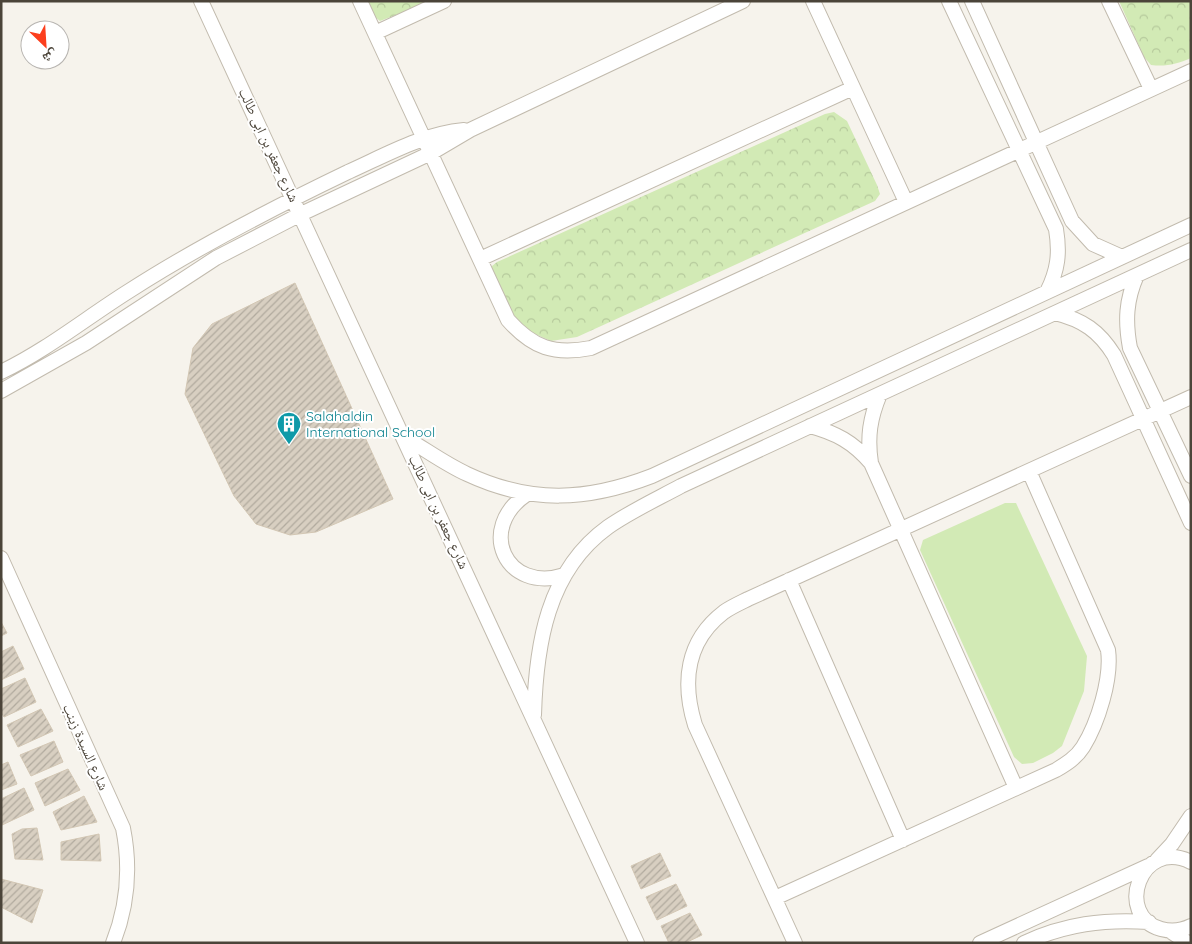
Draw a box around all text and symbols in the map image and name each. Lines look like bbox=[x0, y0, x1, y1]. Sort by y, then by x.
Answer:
north arrow bbox=[20, 20, 70, 70]
text: ش bbox=[40, 45, 61, 68]
street label: شارع جعفر بن ابى طالب bbox=[234, 85, 303, 205]
place label: Salahaldin International School bbox=[306, 407, 435, 441]
building icon: Salahaldin International School bbox=[276, 411, 302, 445]
street label: شارع جعفر بن ابى طالب bbox=[404, 452, 473, 572]
street label: شارع السيدة زينب bbox=[58, 701, 113, 794]

